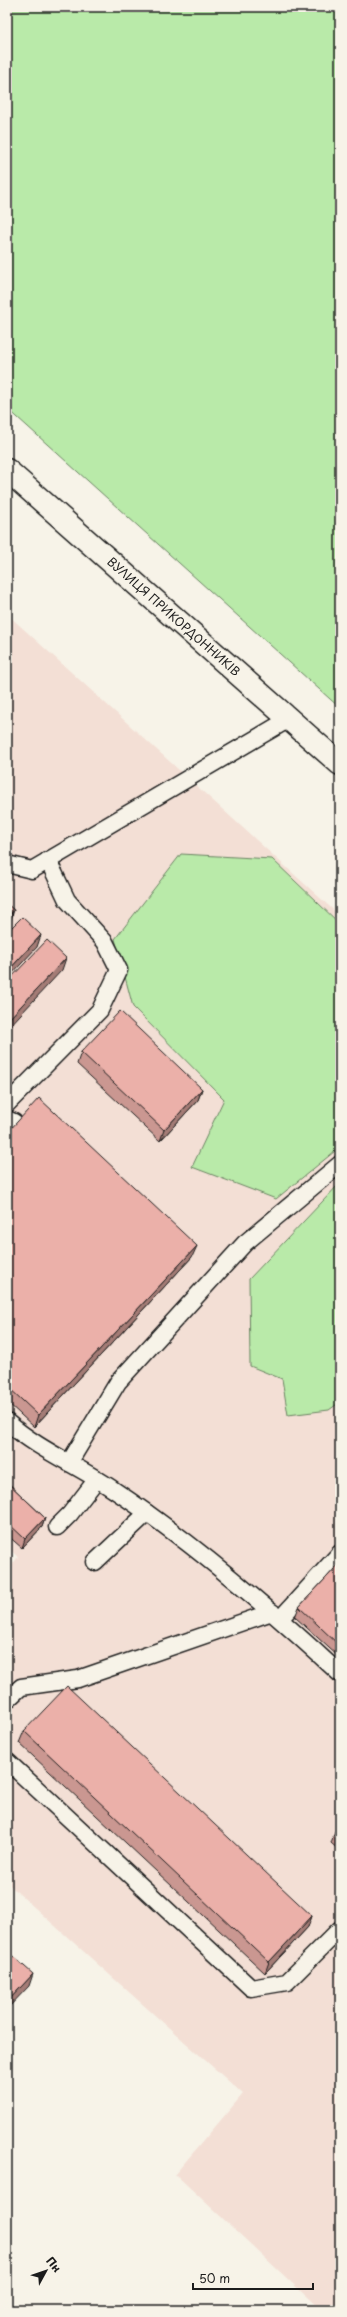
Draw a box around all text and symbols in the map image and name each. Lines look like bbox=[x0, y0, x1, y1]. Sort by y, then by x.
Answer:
street label: ВУЛИЦЯ ПРИКОРДОННИКІВ bbox=[104, 552, 245, 680]
north arrow bbox=[26, 2251, 66, 2291]
text: Пн bbox=[42, 2253, 66, 2276]
scale bar bbox=[193, 2265, 313, 2291]
text: 50 m bbox=[199, 2269, 230, 2287]

